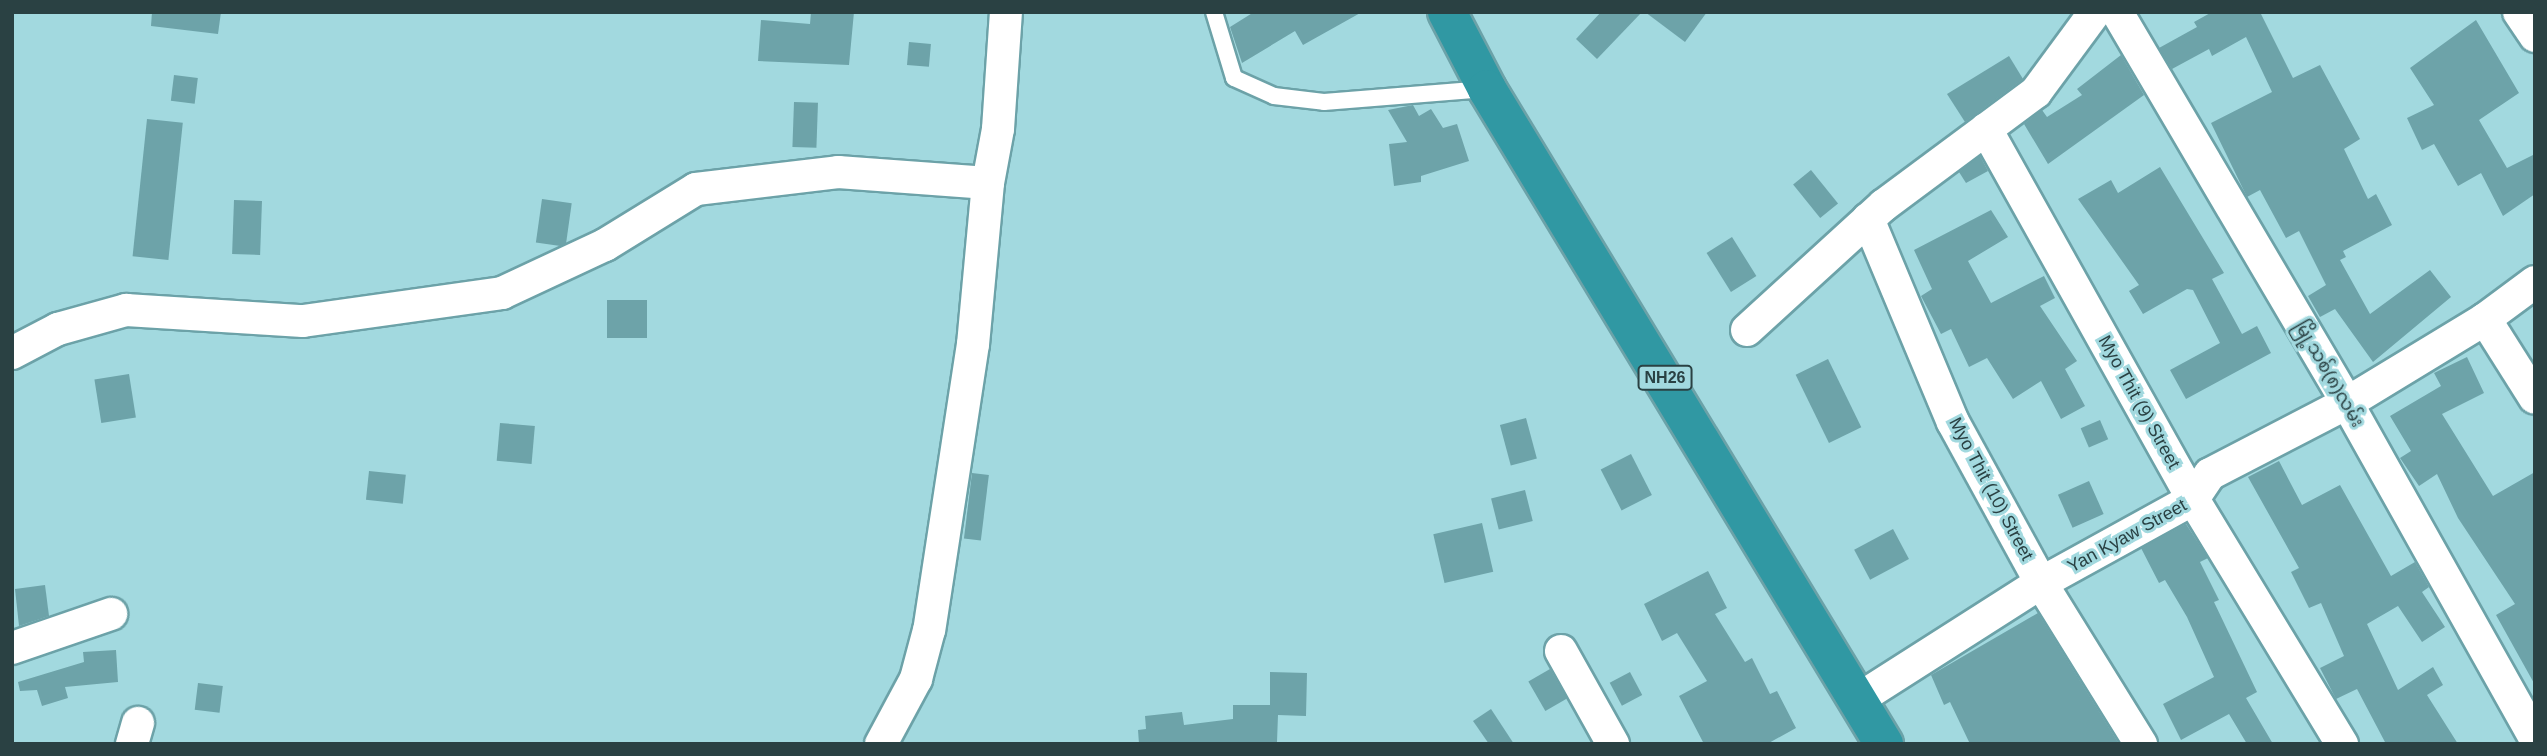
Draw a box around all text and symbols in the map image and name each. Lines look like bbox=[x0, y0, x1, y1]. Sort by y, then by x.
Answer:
street label: မြို့သစ်(၈)လမ်း bbox=[2290, 317, 2368, 431]
street label: Myo Thit (9) Street bbox=[2093, 332, 2185, 472]
road number: NH26 bbox=[1637, 366, 1693, 390]
street label: Myo Thit (10) Street bbox=[1944, 414, 2038, 564]
street label: Yan Kyaw Street bbox=[2064, 494, 2190, 578]

